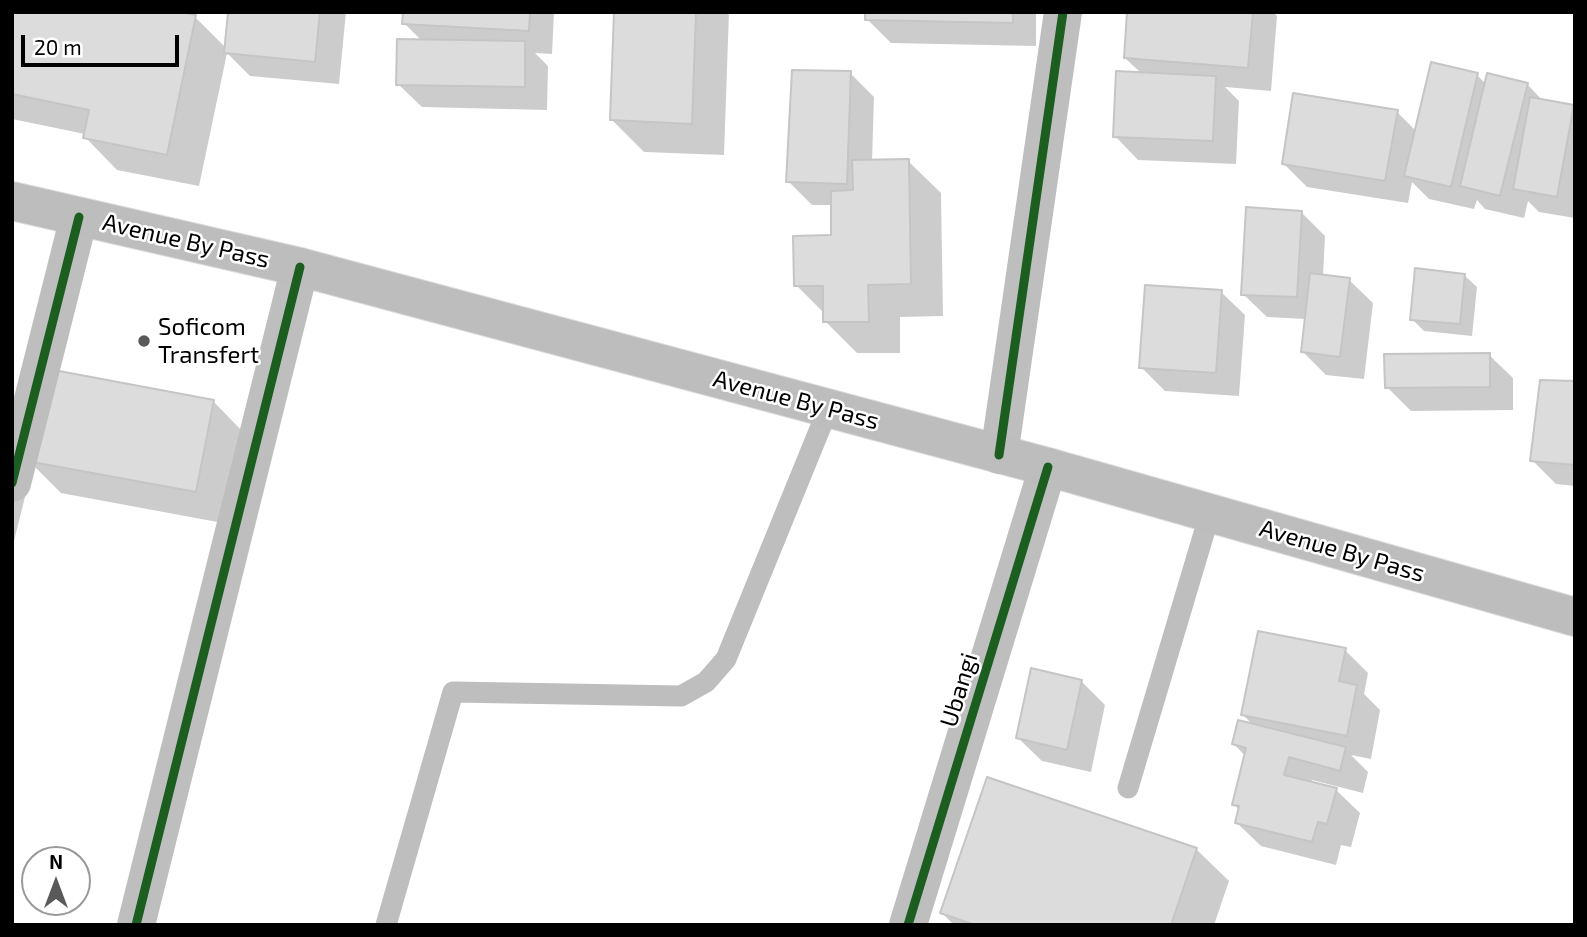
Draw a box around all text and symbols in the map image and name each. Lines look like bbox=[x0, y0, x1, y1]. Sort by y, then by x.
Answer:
scale bar bbox=[24, 21, 182, 65]
text: 20 m bbox=[34, 34, 82, 59]
street label: Avenue By Pass bbox=[100, 208, 272, 274]
place label: Soficom Transfert bbox=[158, 313, 259, 369]
marker: Soficom Transfert bbox=[136, 333, 152, 349]
street label: Avenue By Pass bbox=[710, 364, 882, 436]
street label: Avenue By Pass bbox=[1256, 514, 1428, 588]
street label: Ubangi bbox=[934, 649, 984, 731]
north arrow bbox=[21, 846, 91, 916]
text: N bbox=[49, 850, 63, 873]

